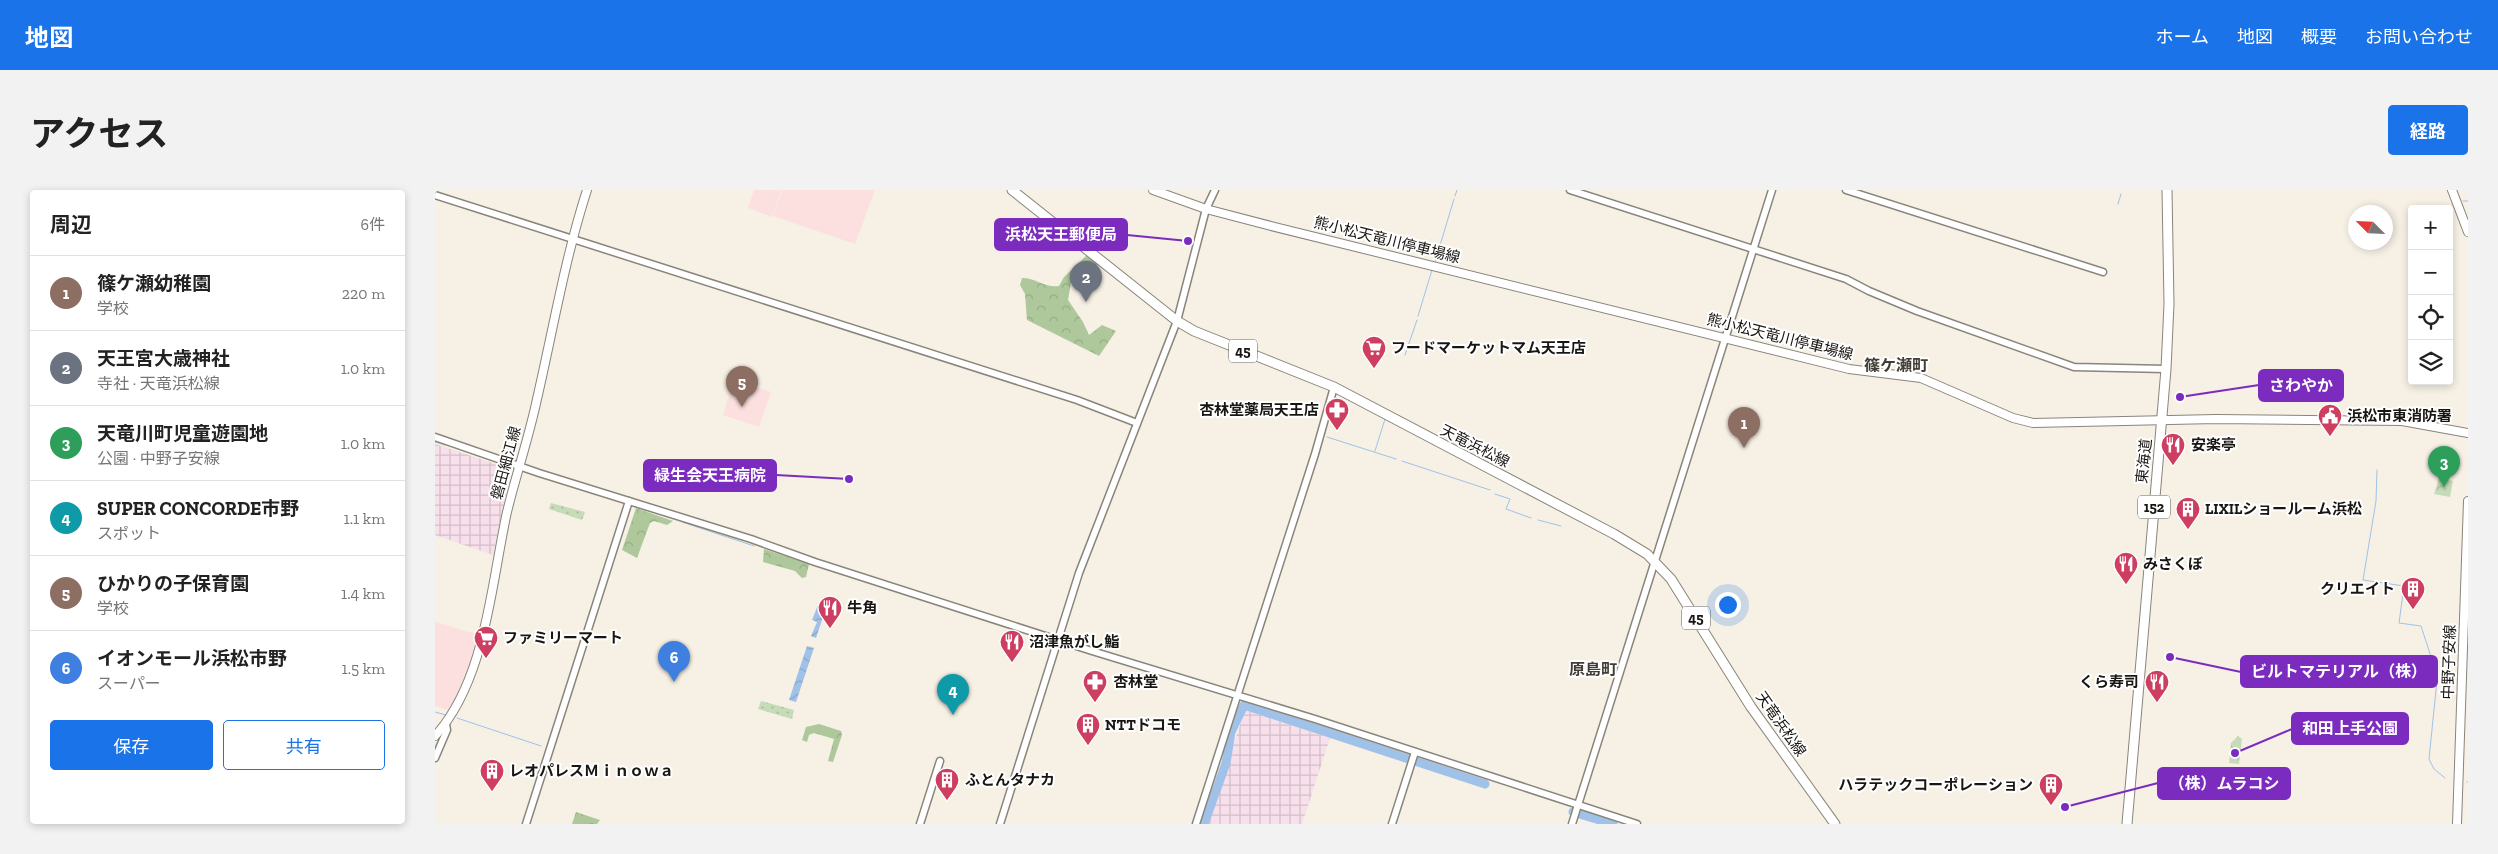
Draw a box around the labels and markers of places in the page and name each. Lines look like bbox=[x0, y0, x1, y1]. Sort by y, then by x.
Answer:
callout: 浜松天王郵便局 bbox=[995, 219, 1127, 250]
pin: 2 bbox=[1070, 261, 1102, 302]
supermarket icon: フードマーケットマム天王店 bbox=[1361, 335, 1387, 369]
place label: フードマーケットマム天王店 bbox=[1391, 339, 1586, 357]
pin: 5 bbox=[726, 366, 758, 407]
callout: さわやか bbox=[2259, 370, 2343, 401]
pharmacy icon: 杏林堂薬局天王店 bbox=[1324, 397, 1350, 431]
place label: 杏林堂薬局天王店 bbox=[1199, 401, 1319, 419]
public building icon: 浜松市東消防署 bbox=[2317, 403, 2343, 437]
pin: 1 bbox=[1728, 407, 1760, 448]
place label: 浜松市東消防署 bbox=[2347, 407, 2452, 425]
restaurant icon: 安楽亭 bbox=[2160, 432, 2186, 466]
place label: 安楽亭 bbox=[2191, 436, 2236, 454]
pin: 3 bbox=[2428, 446, 2460, 487]
callout: 緑生会天王病院 bbox=[644, 460, 776, 491]
building icon: LIXILショールーム浜松 bbox=[2175, 496, 2201, 530]
place label: LIXILショールーム浜松 bbox=[2205, 500, 2362, 518]
restaurant icon: みさくぼ bbox=[2113, 551, 2139, 585]
place label: みさくぼ bbox=[2143, 555, 2203, 573]
building icon: クリエイト bbox=[2400, 576, 2426, 610]
place label: クリエイト bbox=[2320, 580, 2395, 598]
restaurant icon: 牛角 bbox=[817, 595, 843, 629]
place label: 牛角 bbox=[847, 599, 877, 617]
supermarket icon: ファミリーマート bbox=[473, 625, 499, 659]
place label: ファミリーマート bbox=[503, 629, 623, 647]
restaurant icon: 沼津魚がし鮨 bbox=[999, 629, 1025, 663]
place label: 沼津魚がし鮨 bbox=[1029, 633, 1120, 651]
pin: 6 bbox=[658, 641, 690, 682]
callout: ビルトマテリアル（株） bbox=[2241, 656, 2437, 687]
pharmacy icon: 杏林堂 bbox=[1082, 669, 1108, 703]
restaurant icon: くら寿司 bbox=[2144, 669, 2170, 703]
place label: 杏林堂 bbox=[1113, 673, 1158, 691]
place label: くら寿司 bbox=[2079, 673, 2139, 691]
pin: 4 bbox=[937, 674, 969, 715]
building icon: NTTドコモ bbox=[1075, 712, 1101, 746]
callout: 和田上手公園 bbox=[2292, 713, 2408, 744]
place label: NTTドコモ bbox=[1105, 716, 1181, 734]
building icon: レオパレスＭｉｎｏｗａ bbox=[479, 758, 505, 792]
place label: レオパレスＭｉｎｏｗａ bbox=[509, 762, 674, 780]
building icon: ふとんタナカ bbox=[934, 767, 960, 801]
callout: （株）ムラコシ bbox=[2158, 768, 2290, 799]
place label: ふとんタナカ bbox=[965, 771, 1055, 789]
building icon: ハラテックコーポレーション bbox=[2038, 772, 2064, 806]
place label: ハラテックコーポレーション bbox=[1838, 776, 2033, 794]

